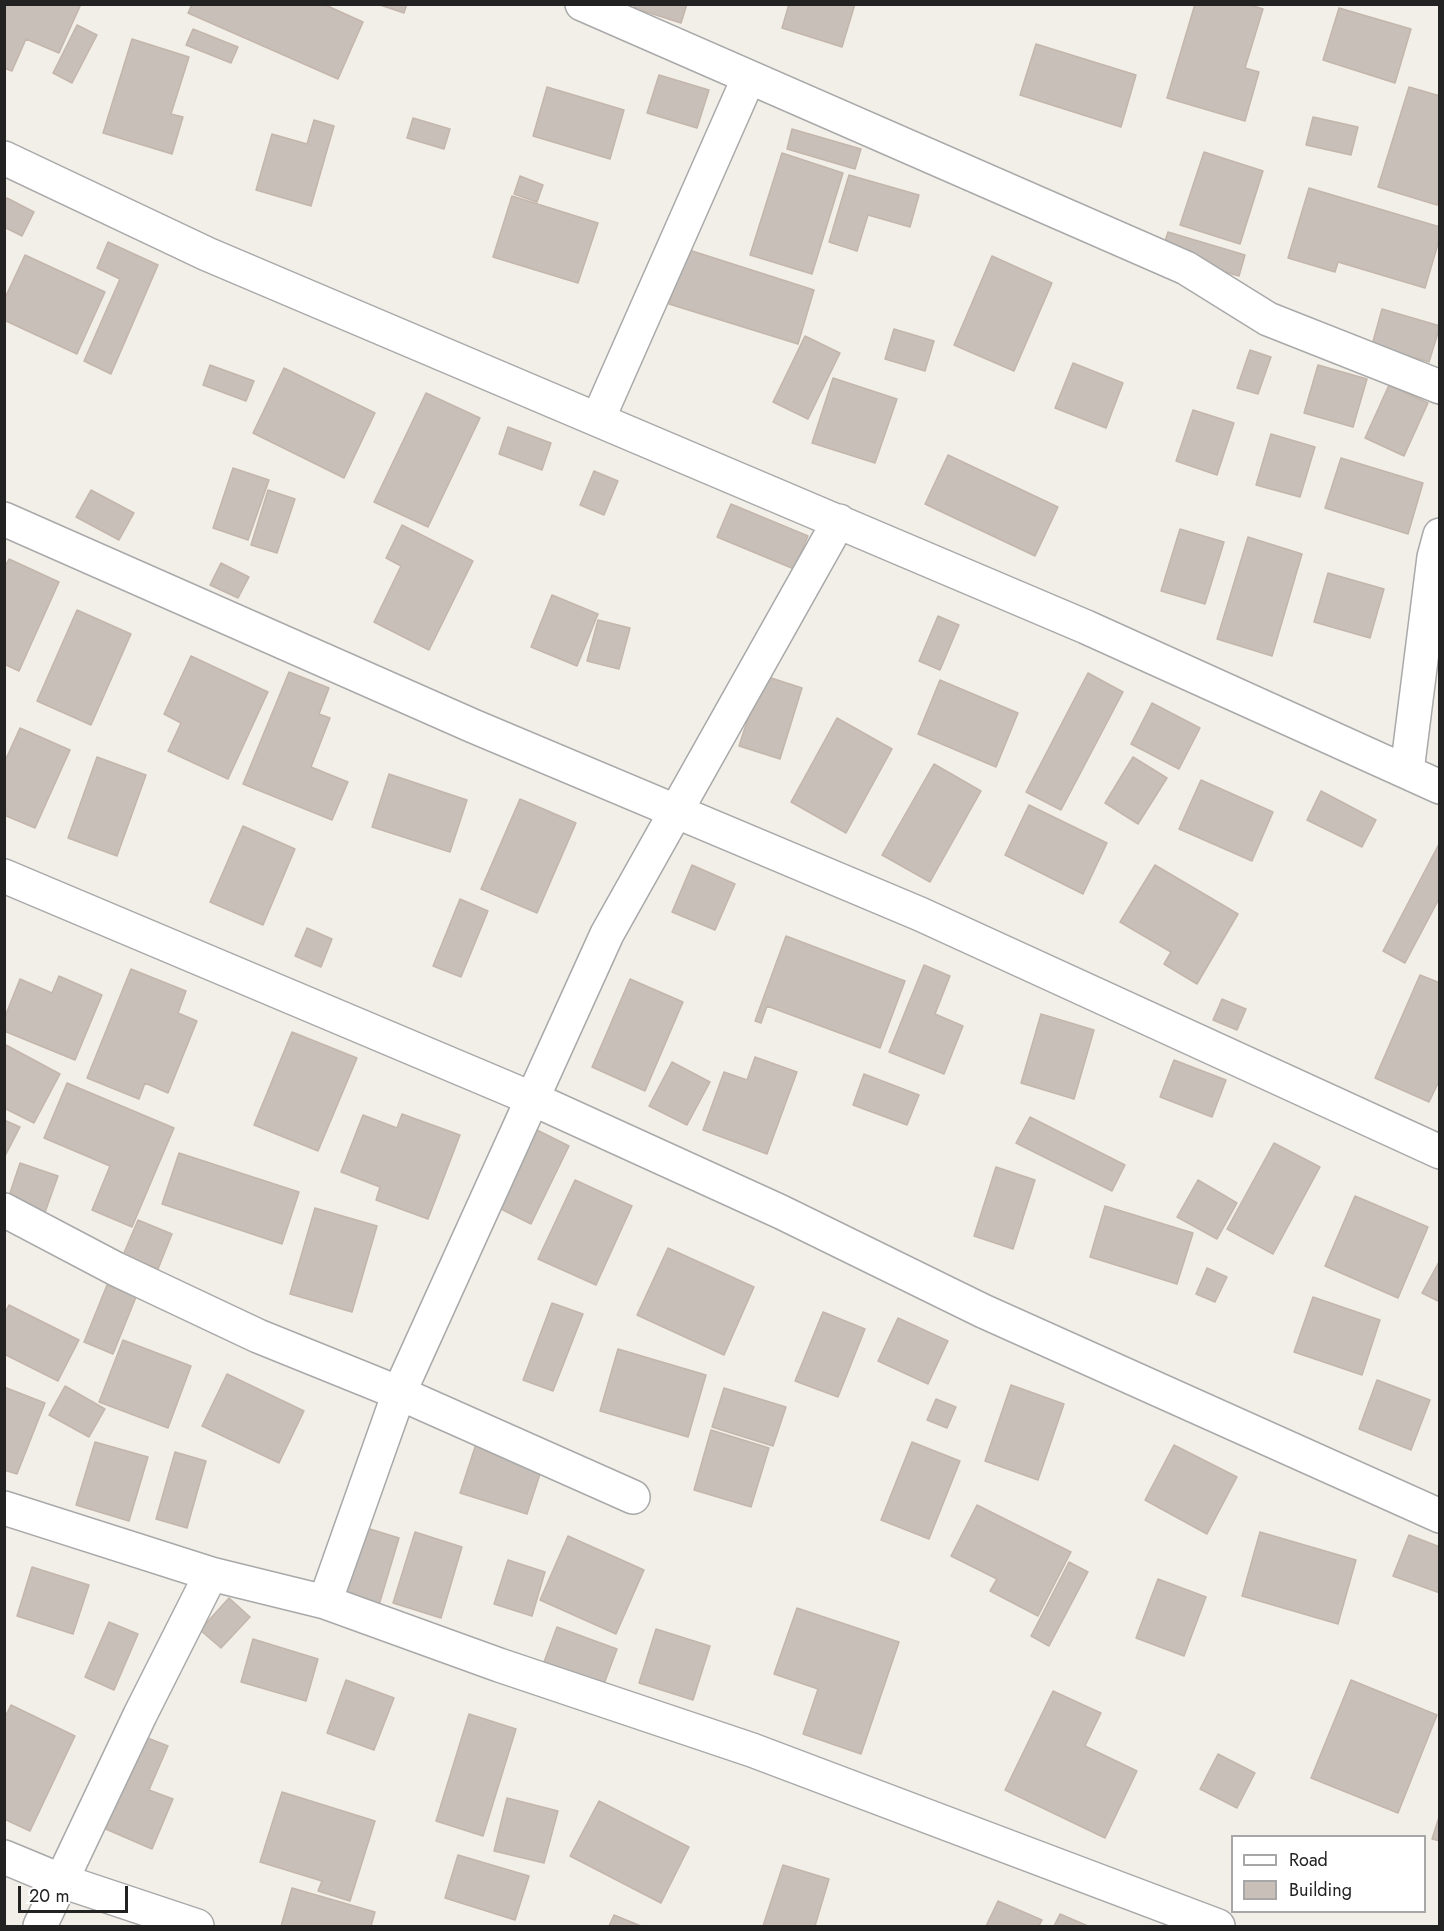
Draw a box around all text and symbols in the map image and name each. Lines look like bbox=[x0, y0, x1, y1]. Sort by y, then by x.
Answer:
legend bbox=[1231, 1835, 1426, 1913]
text: Road bbox=[1289, 1847, 1328, 1873]
scale bar bbox=[21, 1874, 130, 1912]
text: Building bbox=[1289, 1877, 1352, 1903]
text: 20 m bbox=[29, 1883, 69, 1909]

